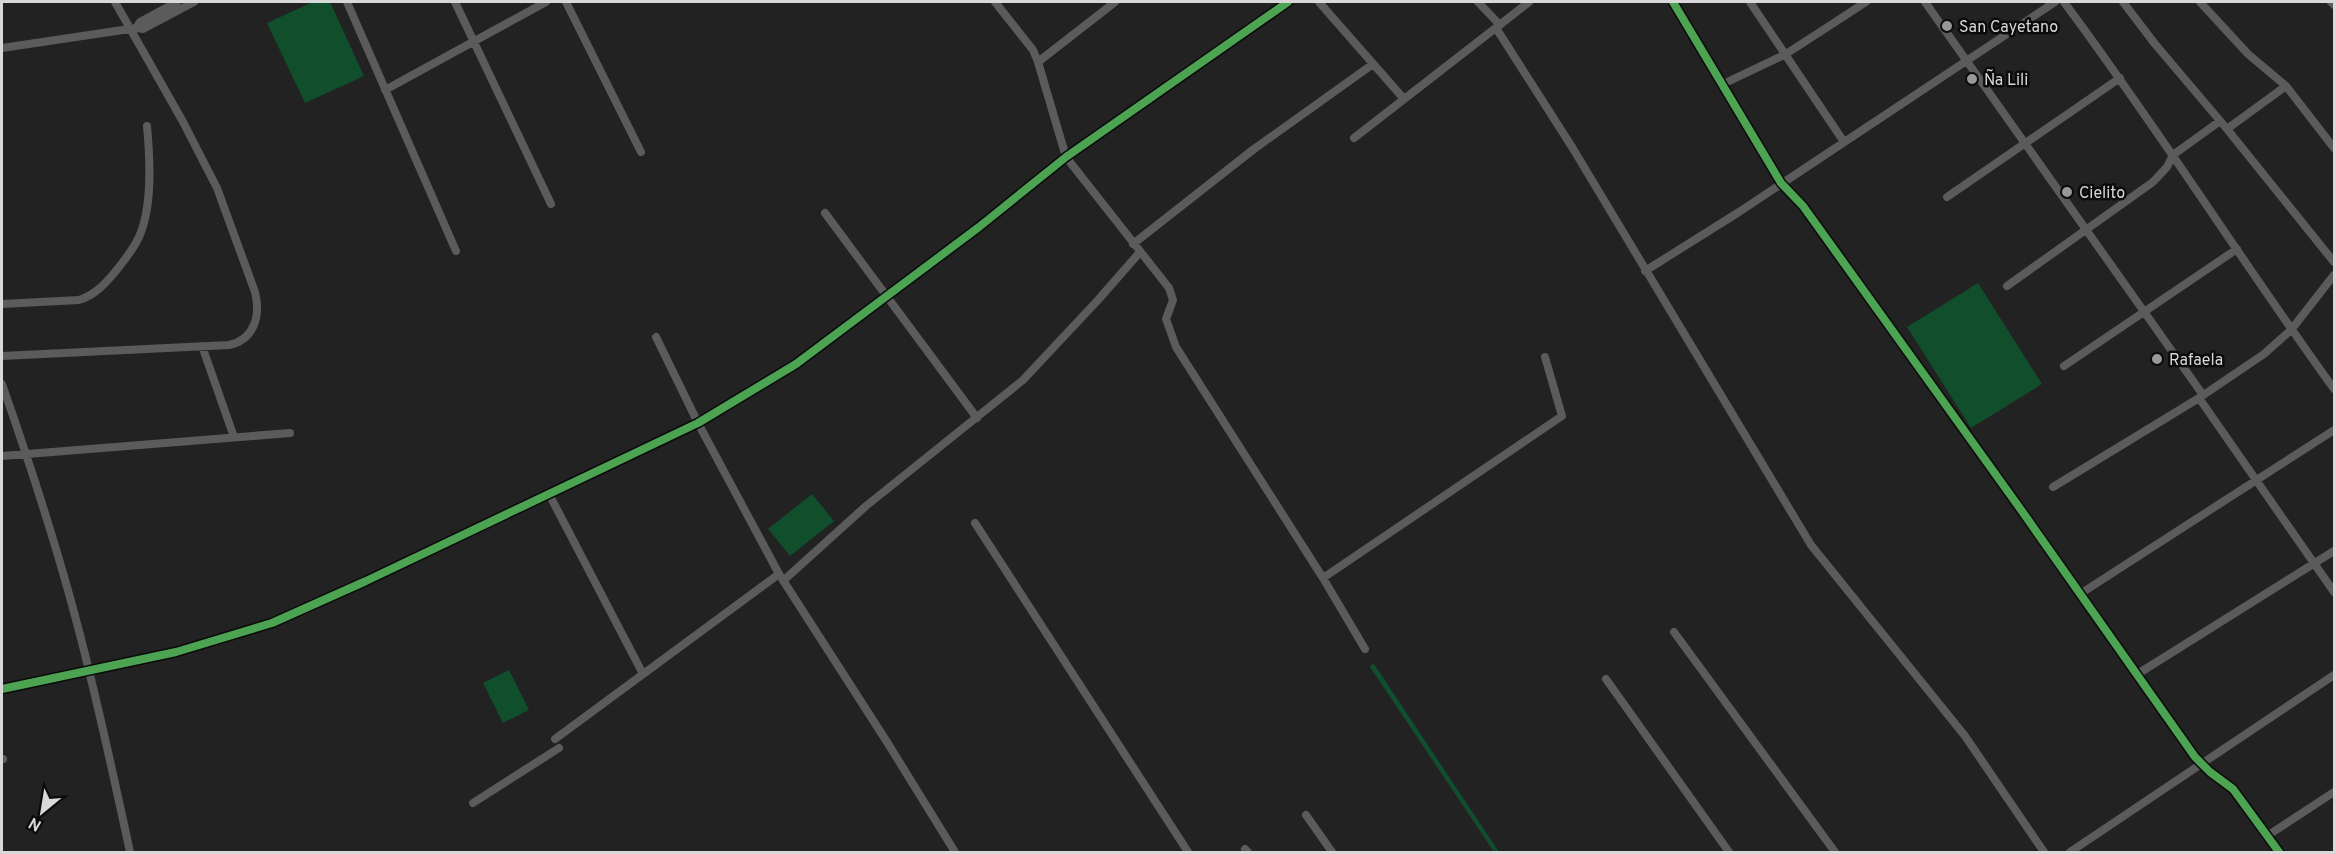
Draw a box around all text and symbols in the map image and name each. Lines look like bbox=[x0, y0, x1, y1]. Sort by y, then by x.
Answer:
place label: San Cayetano bbox=[1959, 18, 2058, 38]
marker: San Cayetano bbox=[1940, 19, 1954, 33]
place label: Ña Lili bbox=[1984, 68, 2028, 91]
marker: Ña Lili bbox=[1965, 72, 1979, 86]
place label: Cielito bbox=[2079, 184, 2125, 204]
marker: Cielito bbox=[2060, 185, 2074, 199]
place label: Rafaela bbox=[2169, 351, 2223, 371]
marker: Rafaela bbox=[2150, 352, 2164, 366]
north arrow bbox=[12, 782, 72, 842]
text: N bbox=[26, 812, 45, 835]

